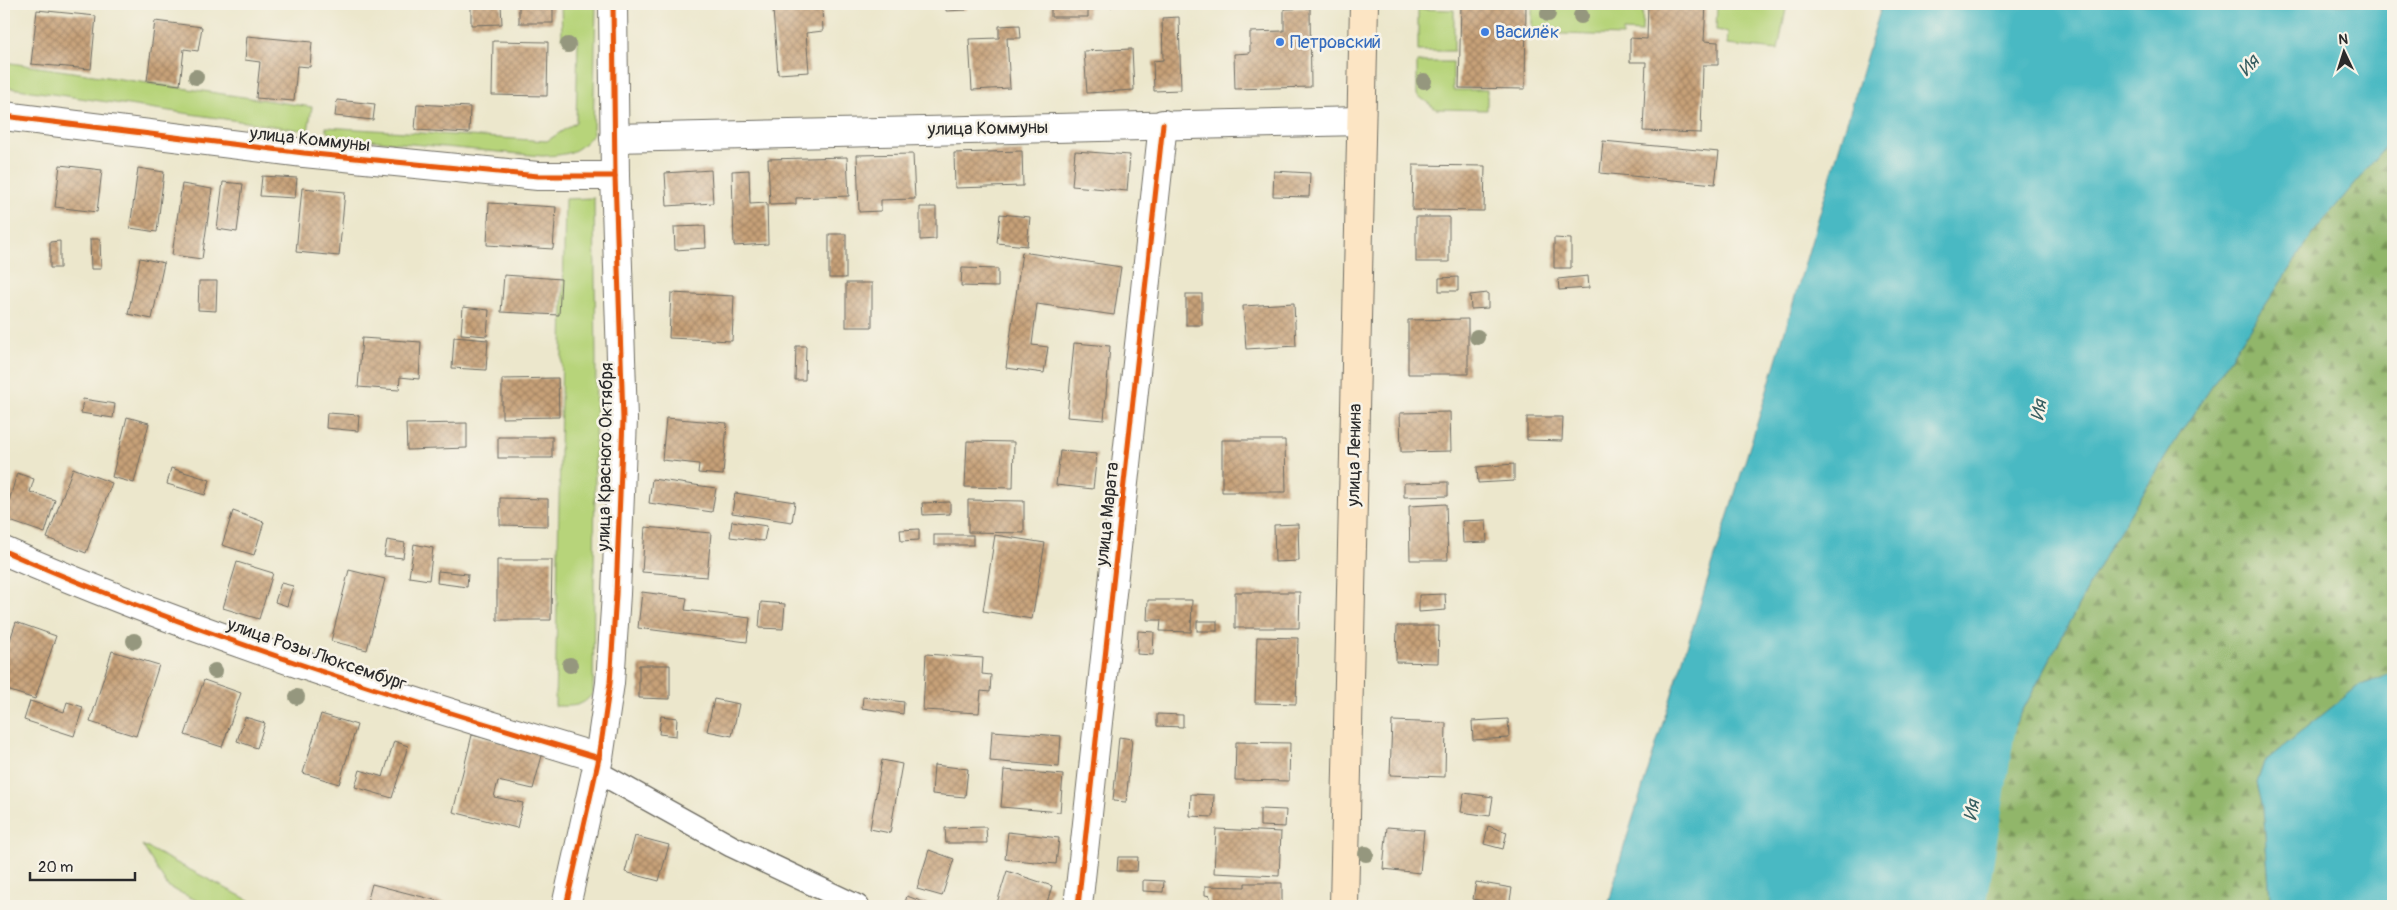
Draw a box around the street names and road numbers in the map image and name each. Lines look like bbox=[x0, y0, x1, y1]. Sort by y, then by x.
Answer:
street label: улица Коммуны bbox=[926, 116, 1049, 141]
street label: улица Коммуны bbox=[248, 122, 371, 157]
street label: улица Красного Октября bbox=[592, 362, 619, 553]
street label: улица Ленина bbox=[1342, 403, 1367, 508]
street label: улица Марата bbox=[1091, 461, 1124, 568]
street label: улица Розы Люксембург bbox=[223, 613, 410, 696]

